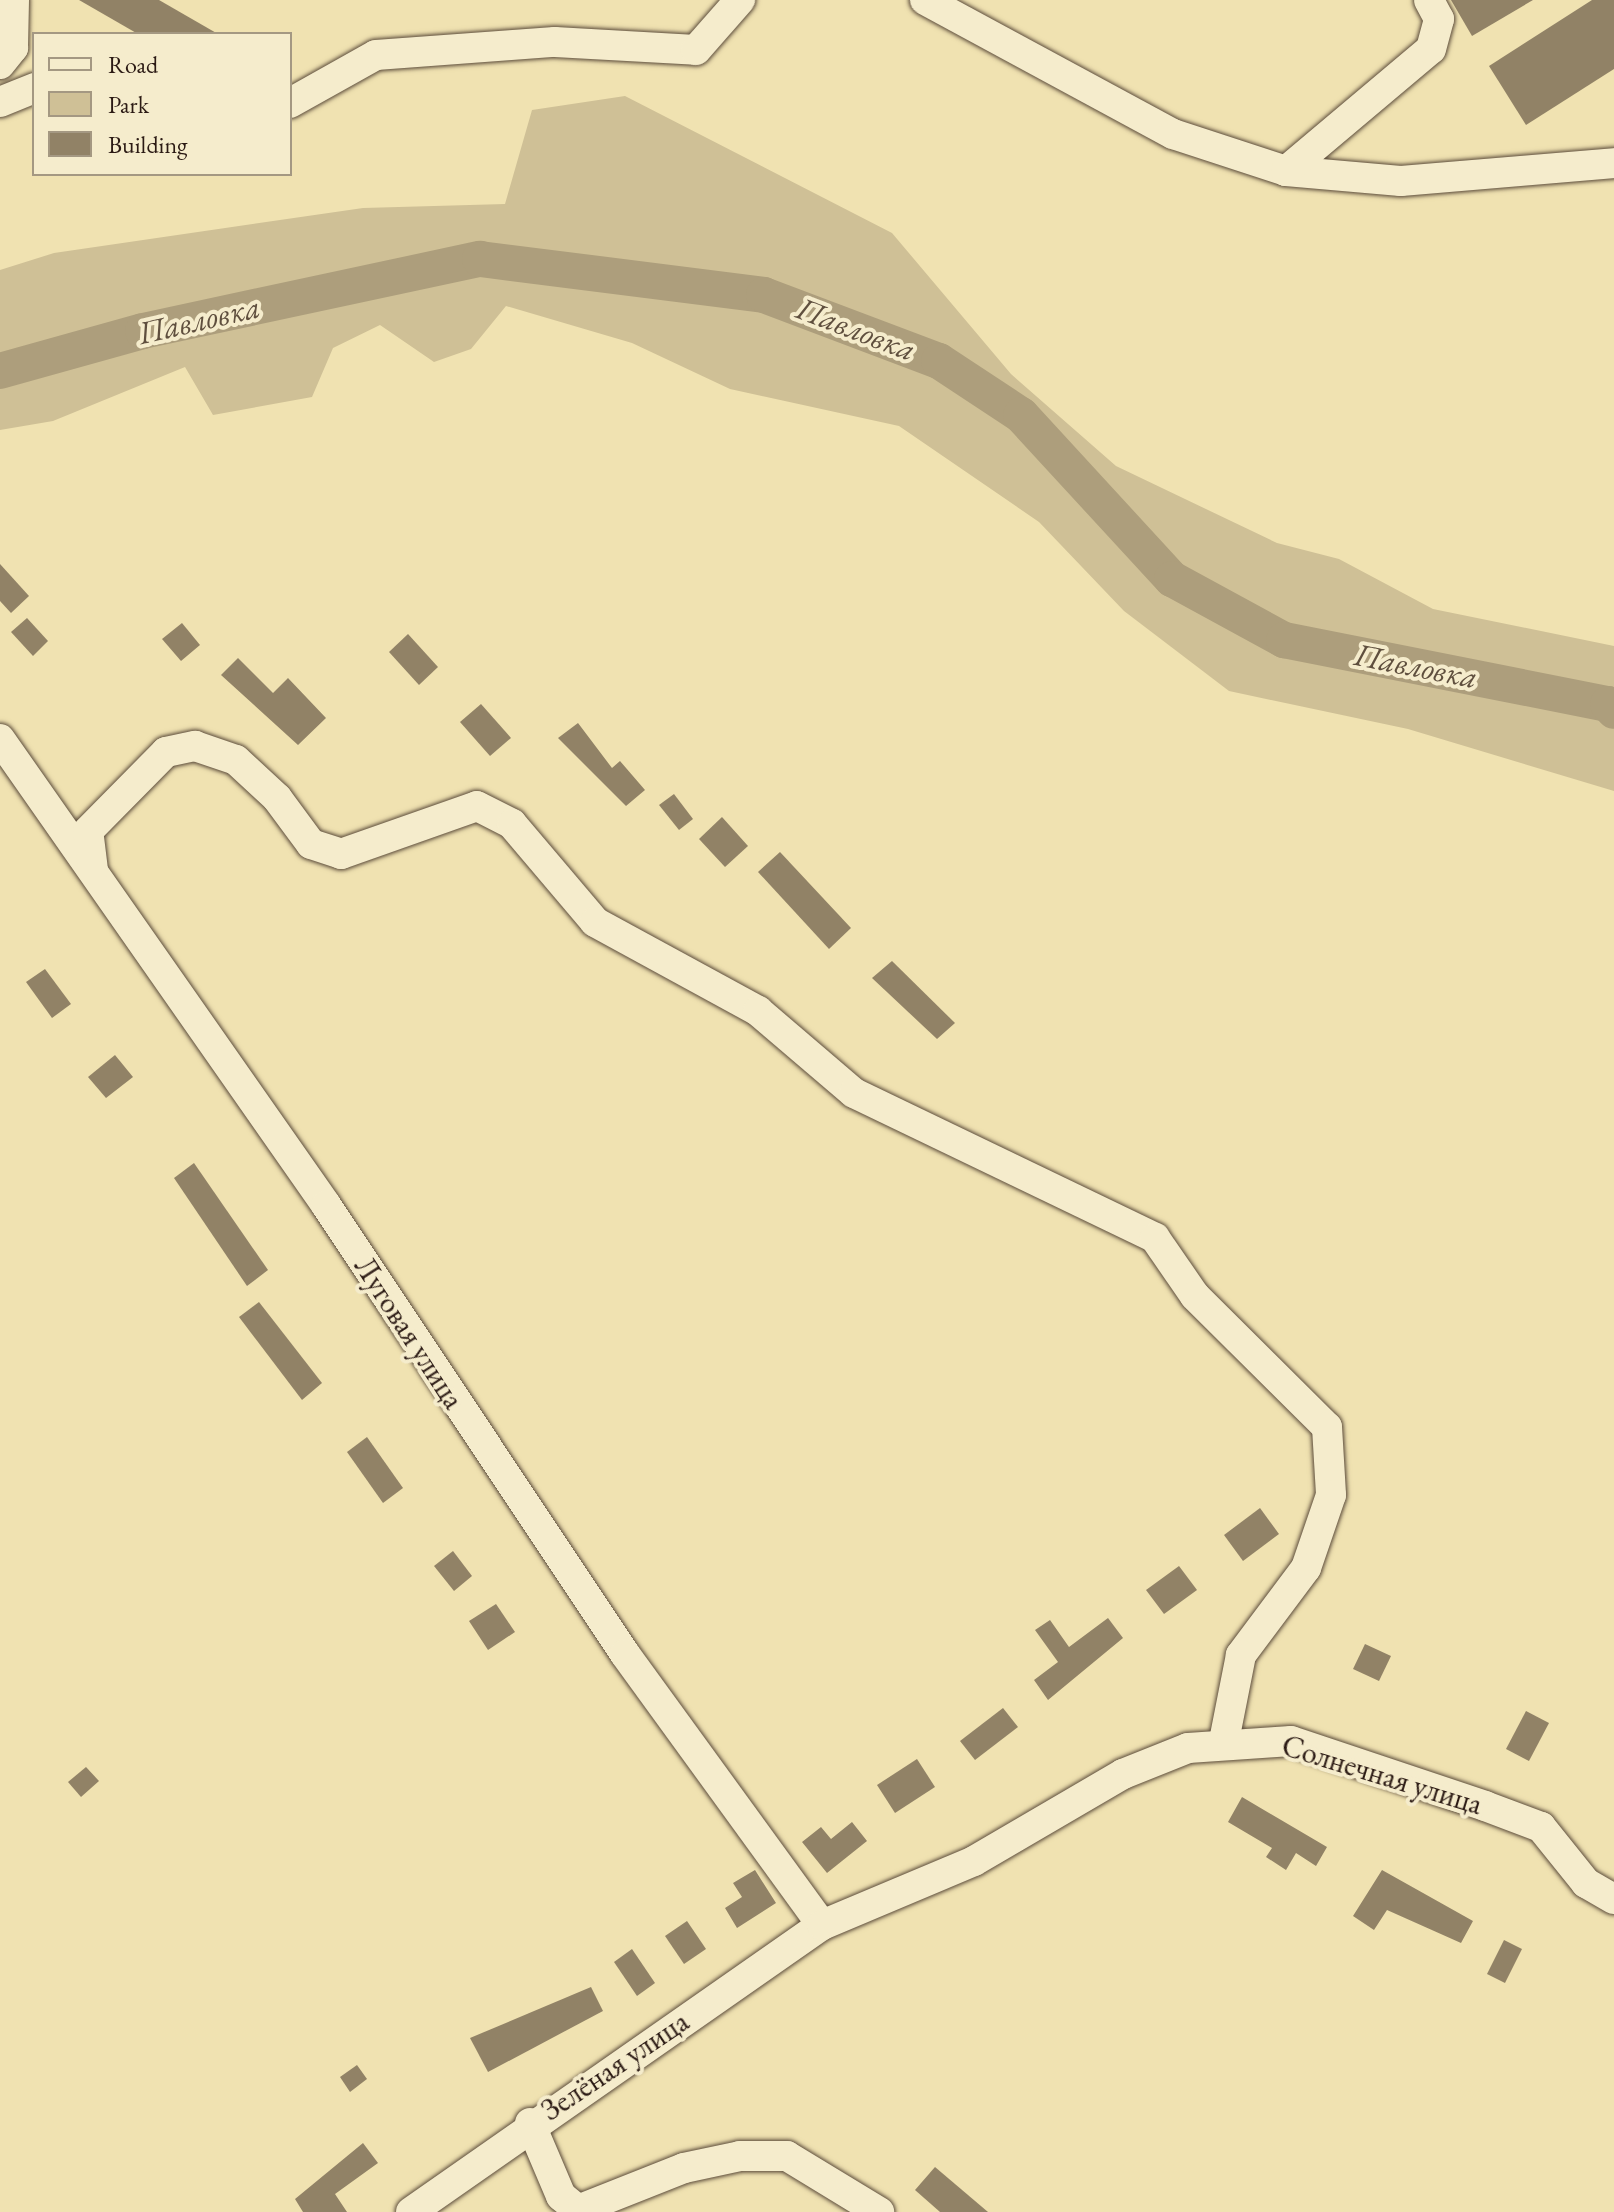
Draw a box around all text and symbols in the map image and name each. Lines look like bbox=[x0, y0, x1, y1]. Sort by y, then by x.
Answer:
legend bbox=[32, 32, 292, 176]
text: Road bbox=[108, 49, 158, 80]
text: Park bbox=[108, 89, 149, 120]
text: Building bbox=[108, 129, 188, 160]
water label: Павловка bbox=[134, 287, 264, 353]
water label: Павловка bbox=[791, 289, 921, 369]
water label: Павловка bbox=[1351, 635, 1481, 697]
street label: Луговая улица bbox=[346, 1250, 472, 1416]
street label: Солнечная улица bbox=[1277, 1727, 1487, 1823]
street label: Зелёная улица bbox=[534, 2003, 696, 2129]

